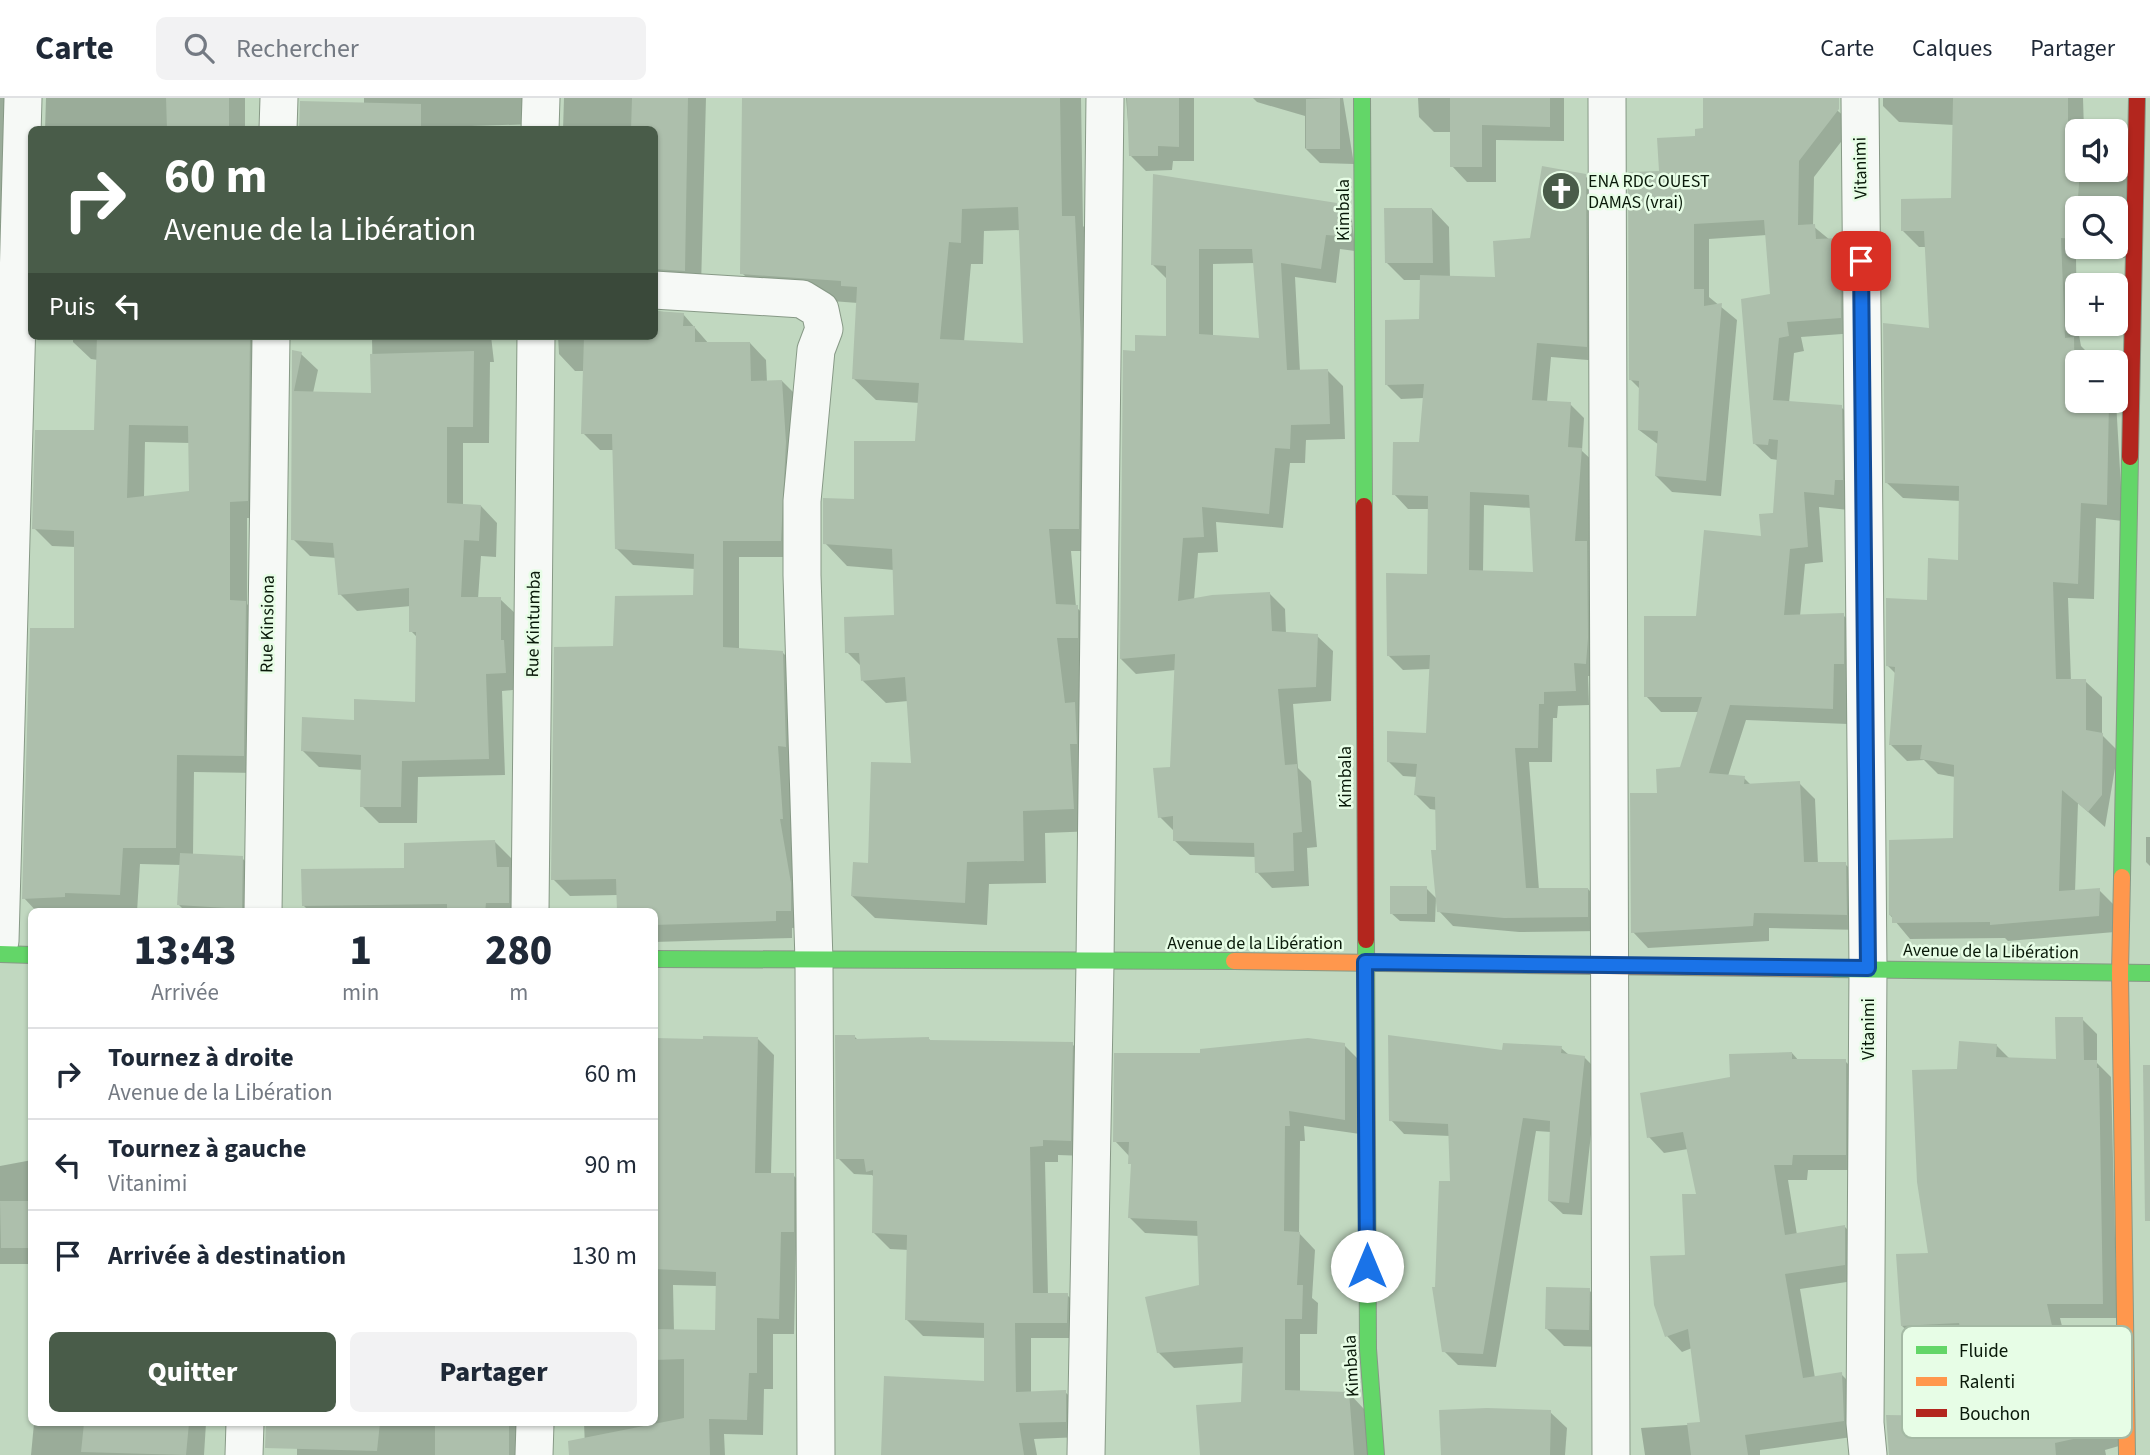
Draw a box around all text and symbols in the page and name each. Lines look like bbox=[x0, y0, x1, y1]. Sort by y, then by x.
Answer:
search box bbox=[156, 17, 646, 80]
text: Carte bbox=[35, 25, 114, 72]
icon: search bbox=[180, 29, 218, 67]
text: Rechercher bbox=[236, 30, 359, 67]
text: Carte bbox=[1820, 31, 1874, 66]
text: Calques bbox=[1912, 31, 1992, 66]
text: Partager bbox=[2030, 31, 2115, 66]
map controls bbox=[2065, 119, 2128, 413]
button: sound bbox=[2065, 119, 2128, 182]
street label: Vitanimi bbox=[1847, 137, 1874, 199]
text: 60 m bbox=[164, 142, 268, 212]
icon: right bbox=[49, 154, 140, 245]
place label: ENA RDC OUEST DAMAS (vrai) bbox=[1588, 169, 1710, 215]
church icon: ENA RDC OUEST DAMAS (vrai) bbox=[1540, 170, 1582, 212]
street label: Kimbala bbox=[1331, 179, 1356, 241]
button: search bbox=[2065, 196, 2128, 259]
text: Avenue de la Libération bbox=[164, 207, 476, 253]
pin bbox=[1831, 231, 1891, 291]
icon: arrive bbox=[1842, 242, 1880, 280]
button: + bbox=[2065, 273, 2128, 336]
icon: left bbox=[109, 287, 147, 325]
text: Puis bbox=[49, 288, 95, 325]
button: − bbox=[2065, 350, 2128, 413]
street label: Rue Kintumba bbox=[520, 570, 547, 678]
street label: Rue Kinsiona bbox=[254, 575, 281, 673]
street label: Kimbala bbox=[1333, 746, 1358, 808]
text: 13:43 bbox=[134, 921, 236, 981]
text: 1 bbox=[349, 921, 372, 981]
text: 280 bbox=[485, 921, 552, 981]
street label: Avenue de la Libération bbox=[1167, 931, 1343, 956]
street label: Avenue de la Libération bbox=[1903, 937, 2079, 966]
text: Arrivée bbox=[151, 976, 219, 1009]
text: min bbox=[342, 976, 379, 1009]
text: m bbox=[509, 976, 528, 1009]
street label: Vitanimi bbox=[1856, 998, 1881, 1060]
text: Tournez à droite bbox=[108, 1039, 294, 1076]
icon: right bbox=[49, 1055, 87, 1093]
text: 60 m bbox=[584, 1055, 637, 1092]
text: Avenue de la Libération bbox=[108, 1076, 332, 1109]
text: Tournez à gauche bbox=[108, 1130, 307, 1167]
icon: left bbox=[49, 1146, 87, 1184]
text: 90 m bbox=[584, 1146, 637, 1183]
text: Vitanimi bbox=[108, 1167, 187, 1200]
position arrow bbox=[1330, 1229, 1404, 1303]
icon: arrive bbox=[49, 1237, 87, 1275]
text: Arrivée à destination bbox=[108, 1237, 346, 1274]
text: 130 m bbox=[571, 1237, 637, 1274]
legend bbox=[1902, 1326, 2132, 1438]
button: Quitter bbox=[49, 1332, 336, 1412]
button: Partager bbox=[350, 1332, 637, 1412]
street label: Kimbala bbox=[1337, 1334, 1366, 1398]
text: Fluide bbox=[1959, 1338, 2008, 1365]
text: Ralenti bbox=[1959, 1369, 2015, 1396]
text: Bouchon bbox=[1959, 1401, 2031, 1428]

